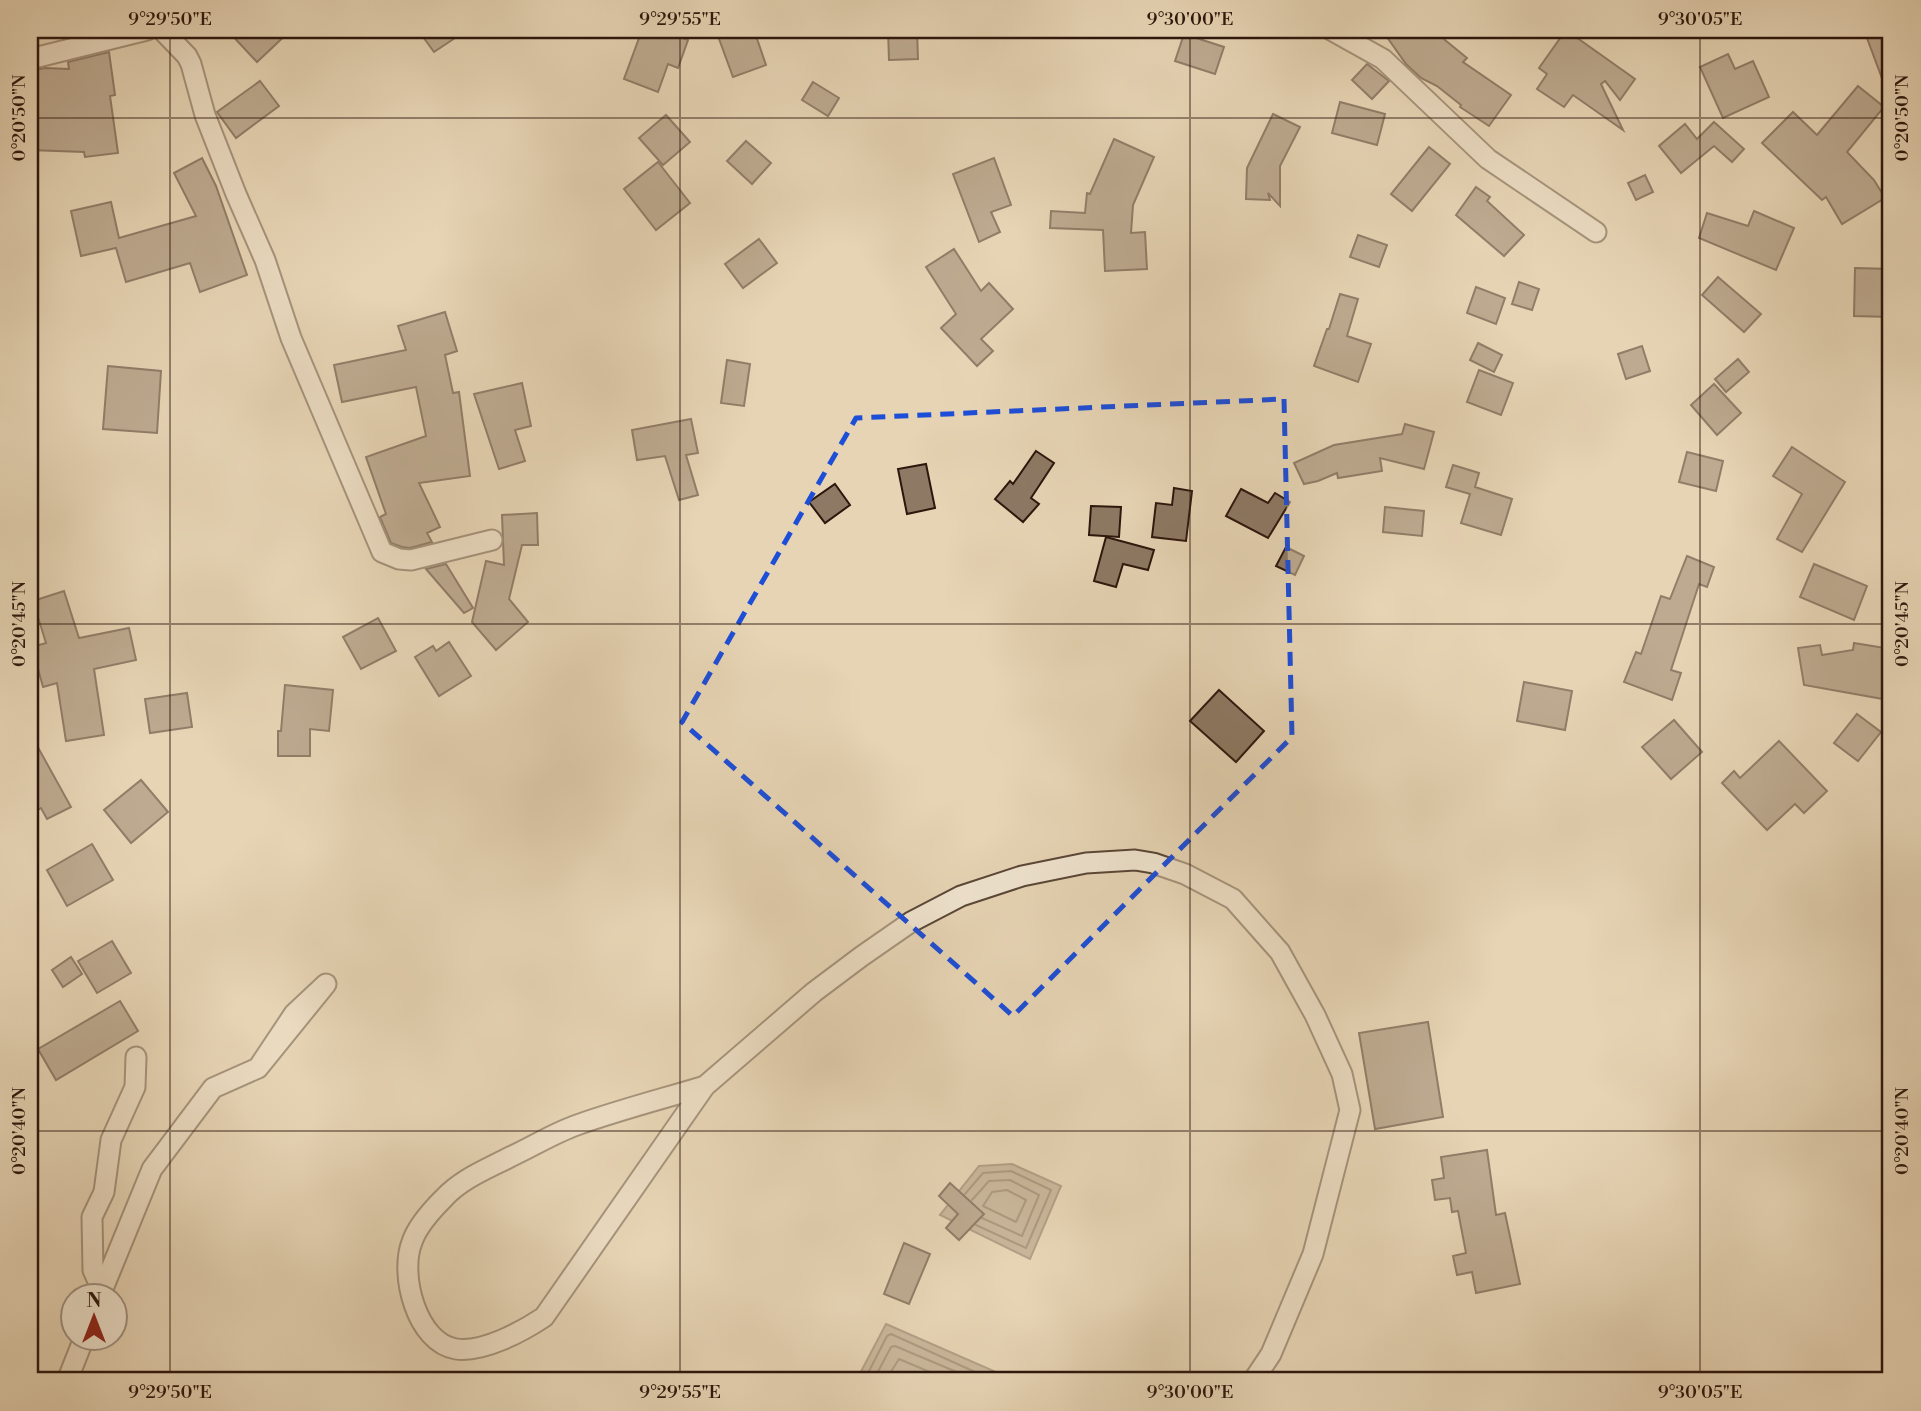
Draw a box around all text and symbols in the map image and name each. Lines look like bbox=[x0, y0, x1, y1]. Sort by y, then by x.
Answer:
text: 9°29'50"E bbox=[128, 8, 212, 31]
text: 9°29'55"E bbox=[639, 8, 721, 31]
text: 9°30'00"E bbox=[1147, 8, 1233, 31]
text: 9°30'05"E bbox=[1658, 8, 1742, 31]
text: 0°20'50"N bbox=[8, 74, 31, 162]
text: 0°20'50"N bbox=[1891, 74, 1914, 162]
text: 0°20'45"N bbox=[8, 580, 31, 667]
text: 0°20'45"N bbox=[1891, 580, 1914, 667]
text: 0°20'40"N bbox=[8, 1086, 31, 1175]
text: 0°20'40"N bbox=[1891, 1086, 1914, 1175]
north arrow bbox=[60, 1282, 130, 1352]
text: N bbox=[86, 1289, 102, 1313]
text: 9°29'50"E bbox=[128, 1381, 212, 1404]
text: 9°29'55"E bbox=[639, 1381, 721, 1404]
text: 9°30'00"E bbox=[1147, 1381, 1233, 1404]
text: 9°30'05"E bbox=[1658, 1381, 1742, 1404]

